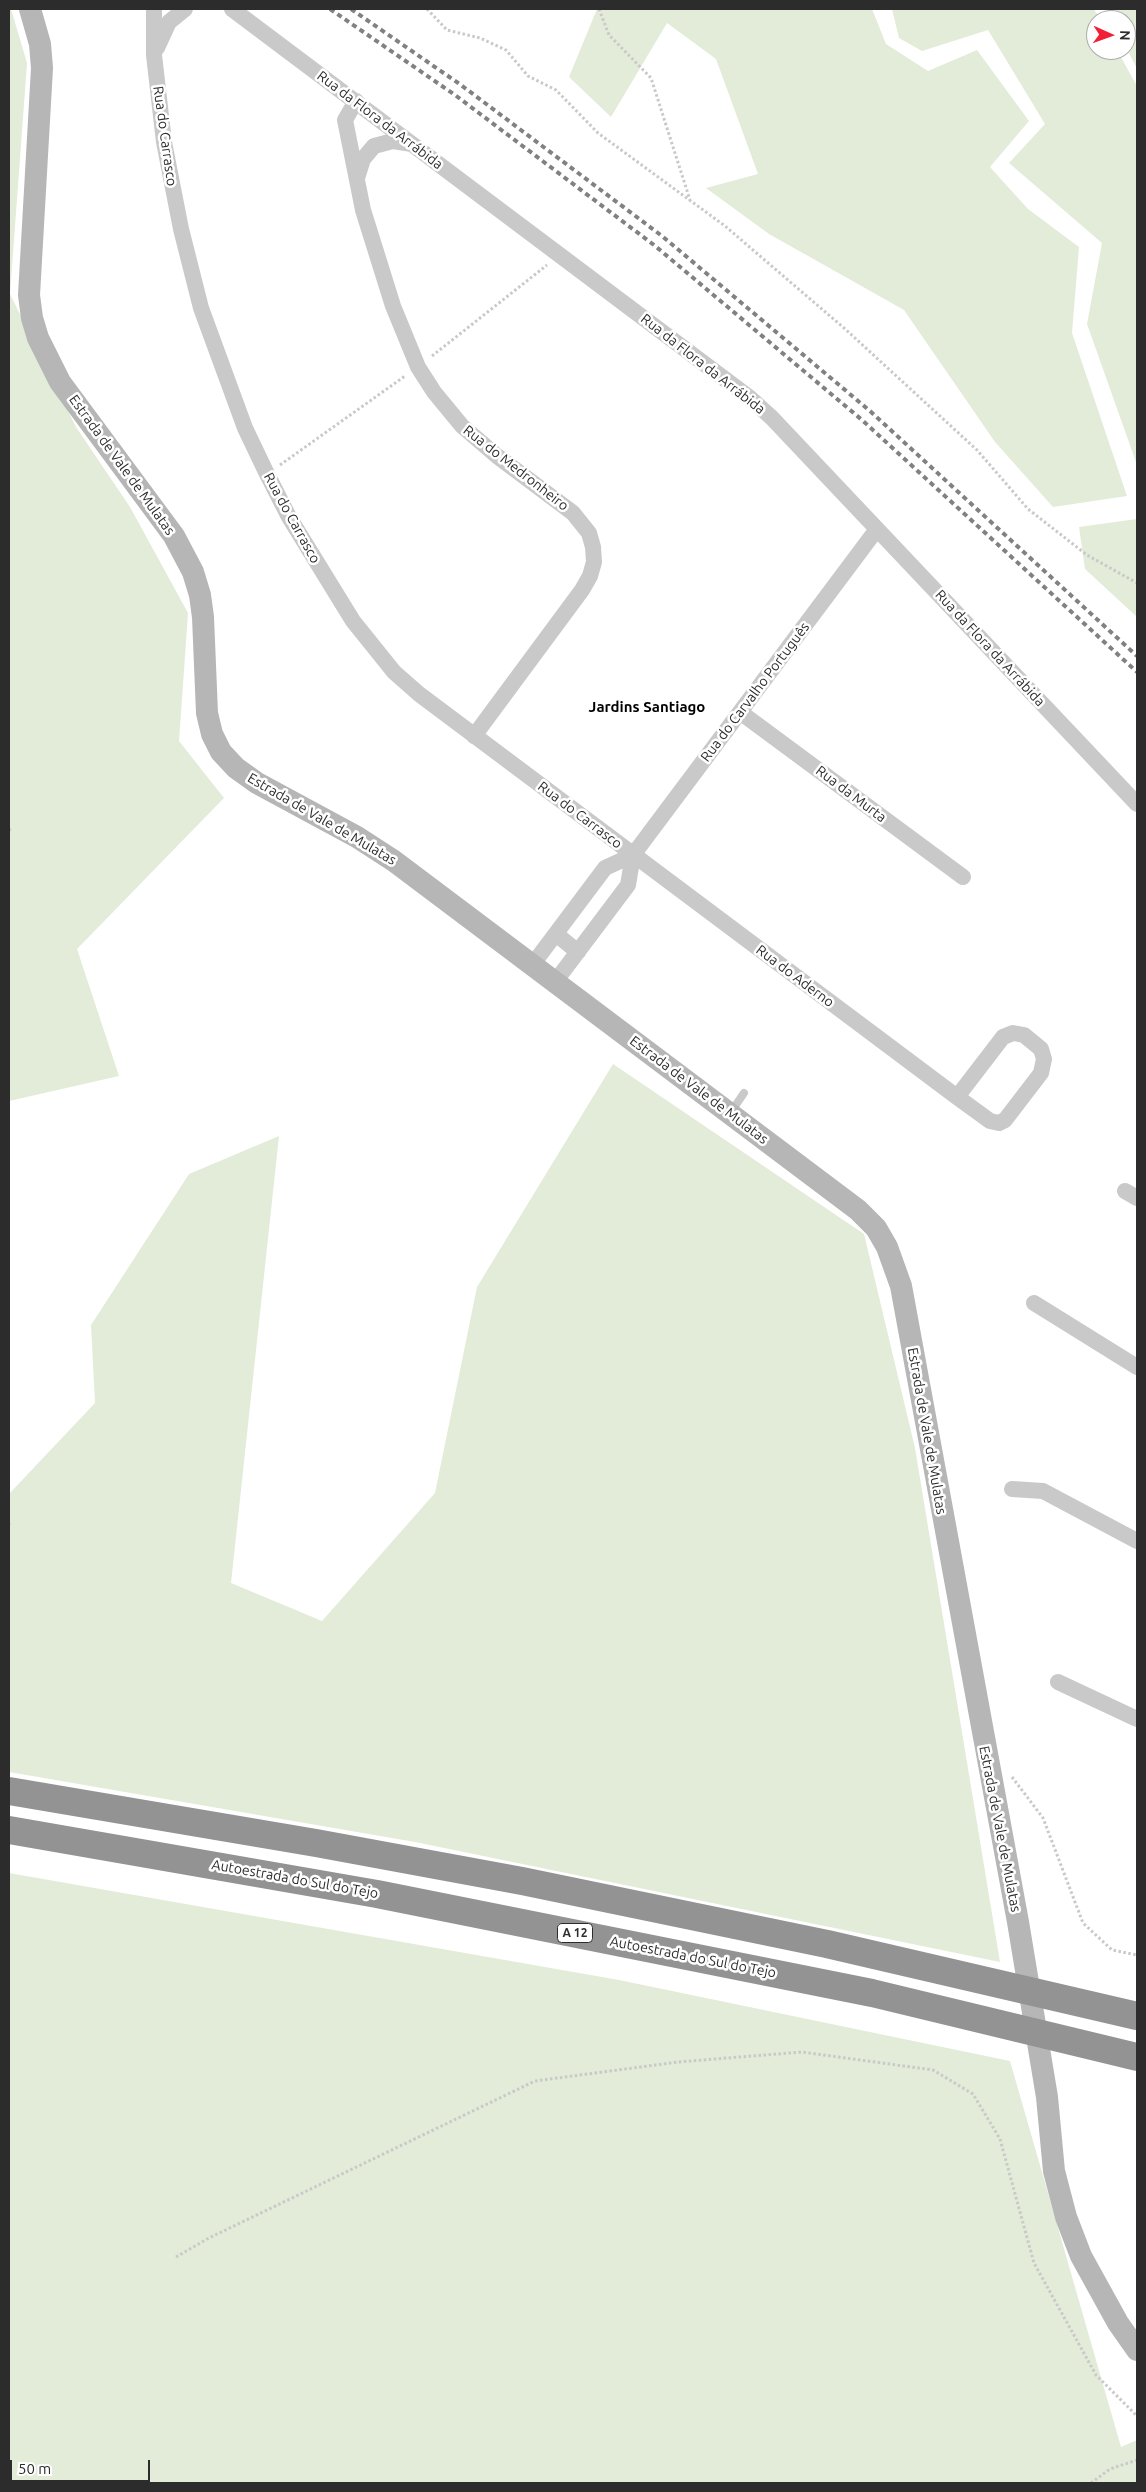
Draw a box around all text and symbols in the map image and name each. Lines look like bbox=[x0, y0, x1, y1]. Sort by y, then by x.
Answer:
north arrow bbox=[1086, 10, 1136, 60]
text: N bbox=[1117, 30, 1133, 41]
street label: Rua da Flora da Arrábida bbox=[314, 67, 446, 173]
street label: Rua do Carrasco bbox=[150, 85, 180, 187]
street label: Rua da Flora da Arrábida bbox=[638, 310, 768, 418]
street label: Estrada de Vale de Mulatas bbox=[66, 392, 178, 538]
street label: Rua do Medronheiro bbox=[460, 422, 572, 514]
street label: Rua do Carrasco bbox=[260, 470, 324, 566]
street label: Rua da Flora da Arrábida bbox=[932, 586, 1048, 710]
street label: Rua do Carvalho Português bbox=[697, 619, 813, 765]
district label: Jardins Santiago bbox=[589, 698, 705, 716]
street label: Rua da Murta bbox=[812, 762, 890, 826]
street label: Estrada de Vale de Mulatas bbox=[245, 769, 399, 869]
street label: Rua do Carrasco bbox=[535, 778, 625, 852]
street label: Rua do Aderno bbox=[753, 941, 837, 1011]
street label: Estrada de Vale de Mulatas bbox=[626, 1032, 772, 1148]
street label: Estrada de Vale de Mulatas bbox=[904, 1346, 950, 1516]
street label: Estrada de Vale de Mulatas bbox=[976, 1744, 1024, 1914]
street label: Autoestrada do Sul do Tejo bbox=[210, 1856, 380, 1902]
road number: A 12 bbox=[558, 1924, 592, 1942]
street label: Autoestrada do Sul do Tejo bbox=[608, 1933, 778, 1981]
scale bar bbox=[12, 2450, 152, 2482]
text: 50 m bbox=[18, 2460, 51, 2477]

